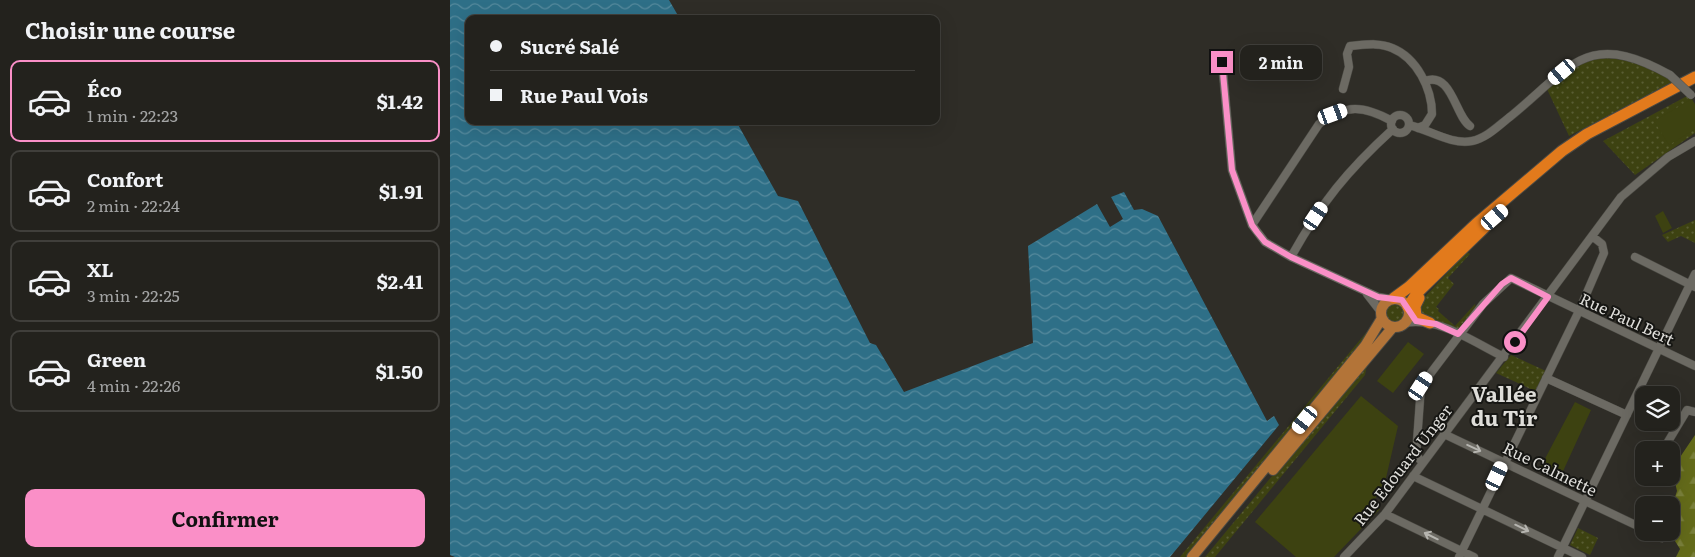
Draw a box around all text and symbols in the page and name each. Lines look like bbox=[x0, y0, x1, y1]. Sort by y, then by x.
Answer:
text: Choisir une course bbox=[25, 13, 235, 46]
text: Sucré Salé bbox=[520, 32, 619, 60]
callout: 2 min bbox=[1240, 44, 1322, 80]
text: 2 min bbox=[1259, 50, 1303, 74]
route end bbox=[1211, 51, 1233, 73]
car bbox=[1545, 57, 1578, 87]
text: Éco bbox=[87, 75, 122, 103]
icon: car bbox=[27, 79, 72, 124]
text: Rue Paul Vois bbox=[520, 81, 648, 109]
text: $1.42 bbox=[376, 87, 423, 115]
car bbox=[1316, 102, 1349, 126]
text: 1 min · 22:23 bbox=[87, 103, 178, 127]
text: Confort bbox=[87, 165, 163, 193]
icon: car bbox=[27, 169, 72, 214]
text: $1.91 bbox=[379, 177, 423, 205]
text: 2 min · 22:24 bbox=[87, 193, 180, 217]
car bbox=[1301, 199, 1330, 233]
car bbox=[1478, 201, 1511, 233]
text: XL bbox=[87, 255, 114, 283]
icon: car bbox=[27, 259, 72, 304]
text: $2.41 bbox=[376, 267, 423, 295]
text: 3 min · 22:25 bbox=[87, 283, 180, 307]
street label: Rue Paul Bert bbox=[1576, 286, 1679, 351]
route start bbox=[1504, 331, 1526, 353]
text: Green bbox=[87, 345, 146, 373]
icon: car bbox=[27, 349, 72, 394]
text: $1.50 bbox=[376, 357, 423, 385]
car bbox=[1406, 369, 1435, 403]
text: 4 min · 22:26 bbox=[87, 373, 180, 397]
district label: Vallée du Tir bbox=[1471, 377, 1538, 432]
map controls bbox=[1635, 386, 1680, 541]
button: layers bbox=[1635, 386, 1680, 431]
street label: Rue Edouard Unger bbox=[1347, 398, 1458, 530]
car bbox=[1289, 404, 1320, 436]
street label: Rue Calmette bbox=[1499, 435, 1602, 501]
button: + bbox=[1635, 441, 1680, 486]
one-way arrow bbox=[1466, 444, 1481, 453]
car bbox=[1483, 459, 1510, 493]
button: Confirmer bbox=[25, 489, 425, 547]
button: − bbox=[1635, 496, 1680, 541]
one-way arrow bbox=[1514, 524, 1529, 533]
one-way arrow bbox=[1423, 531, 1438, 541]

